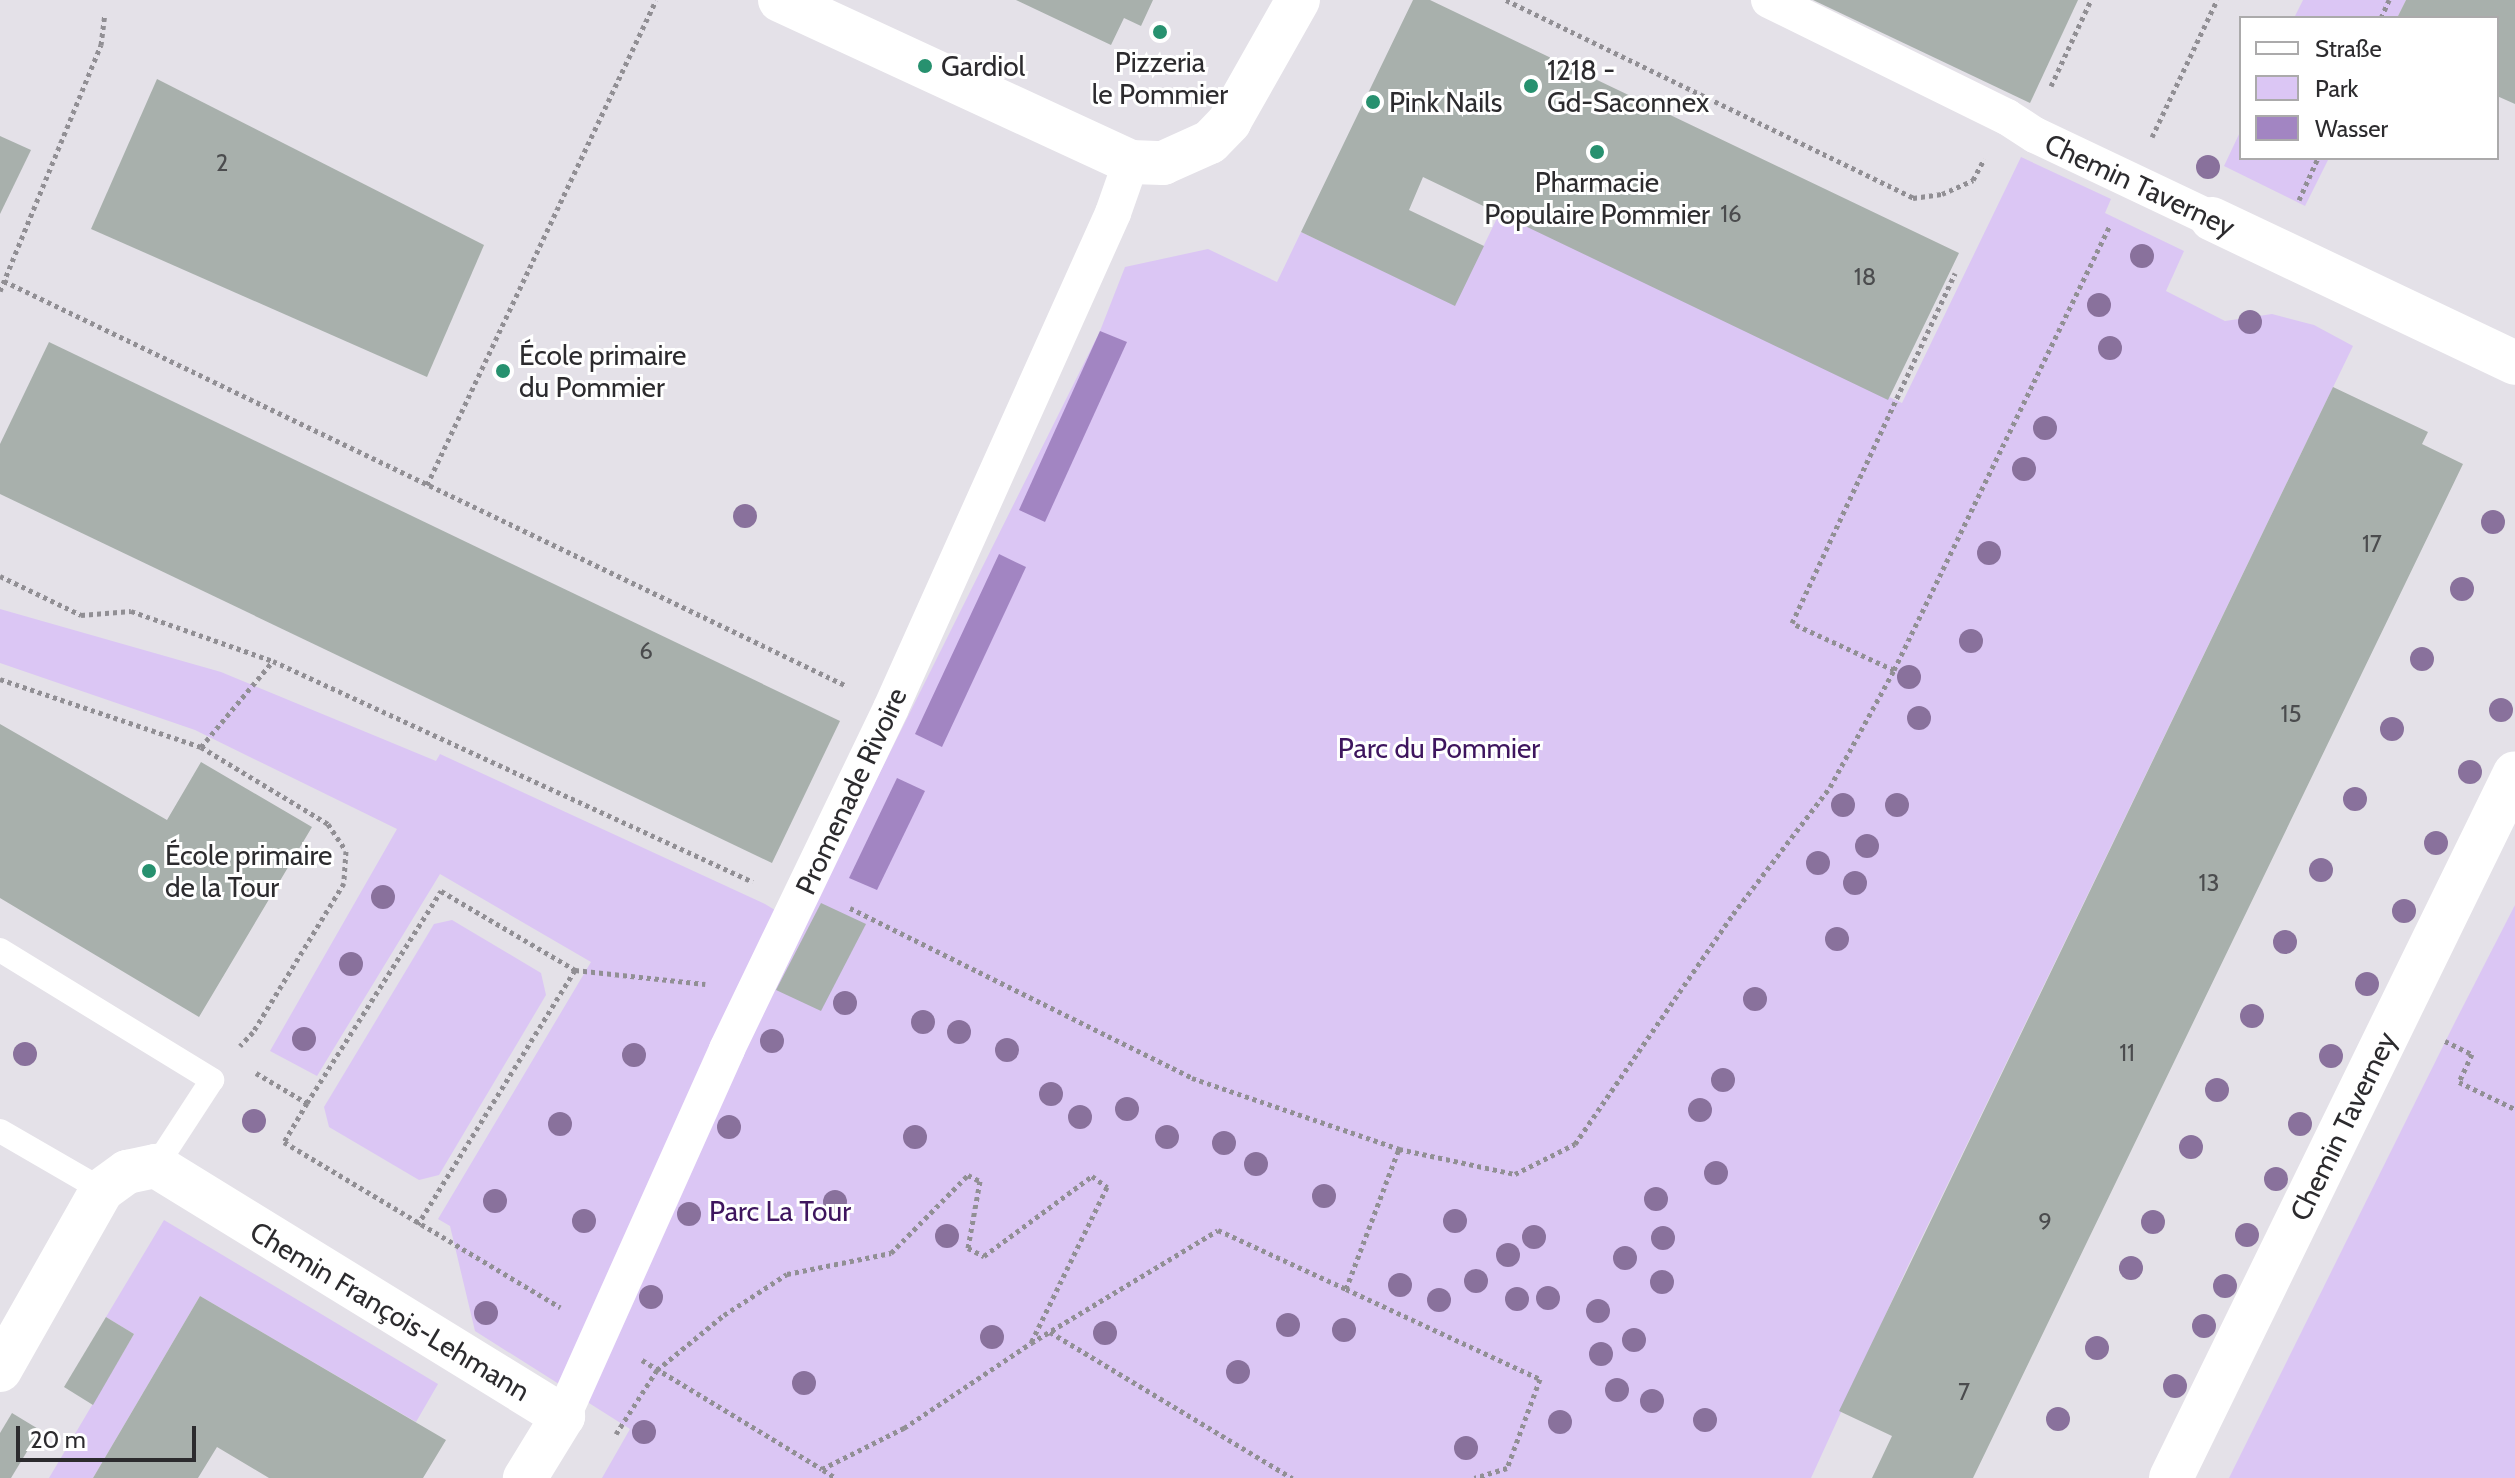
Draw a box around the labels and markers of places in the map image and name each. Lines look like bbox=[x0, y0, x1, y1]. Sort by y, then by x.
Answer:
marker: Pizzeria le Pommier bbox=[1151, 23, 1169, 41]
place label: Pizzeria le Pommier bbox=[1092, 45, 1228, 111]
place label: Gardiol bbox=[941, 49, 1025, 83]
place label: 1218 - Gd-Saconnex bbox=[1547, 53, 1709, 119]
marker: Gardiol bbox=[916, 57, 934, 75]
marker: 1218 - Gd-Saconnex bbox=[1522, 77, 1540, 95]
place label: Pink Nails bbox=[1389, 85, 1502, 119]
marker: Pink Nails bbox=[1364, 93, 1382, 111]
marker: Pharmacie Populaire Pommier bbox=[1588, 143, 1606, 161]
place label: Pharmacie Populaire Pommier bbox=[1484, 165, 1710, 231]
place label: École primaire du Pommier bbox=[519, 338, 686, 404]
marker: École primaire du Pommier bbox=[494, 362, 512, 380]
place label: École primaire de la Tour bbox=[165, 838, 332, 904]
marker: École primaire de la Tour bbox=[140, 862, 158, 880]

